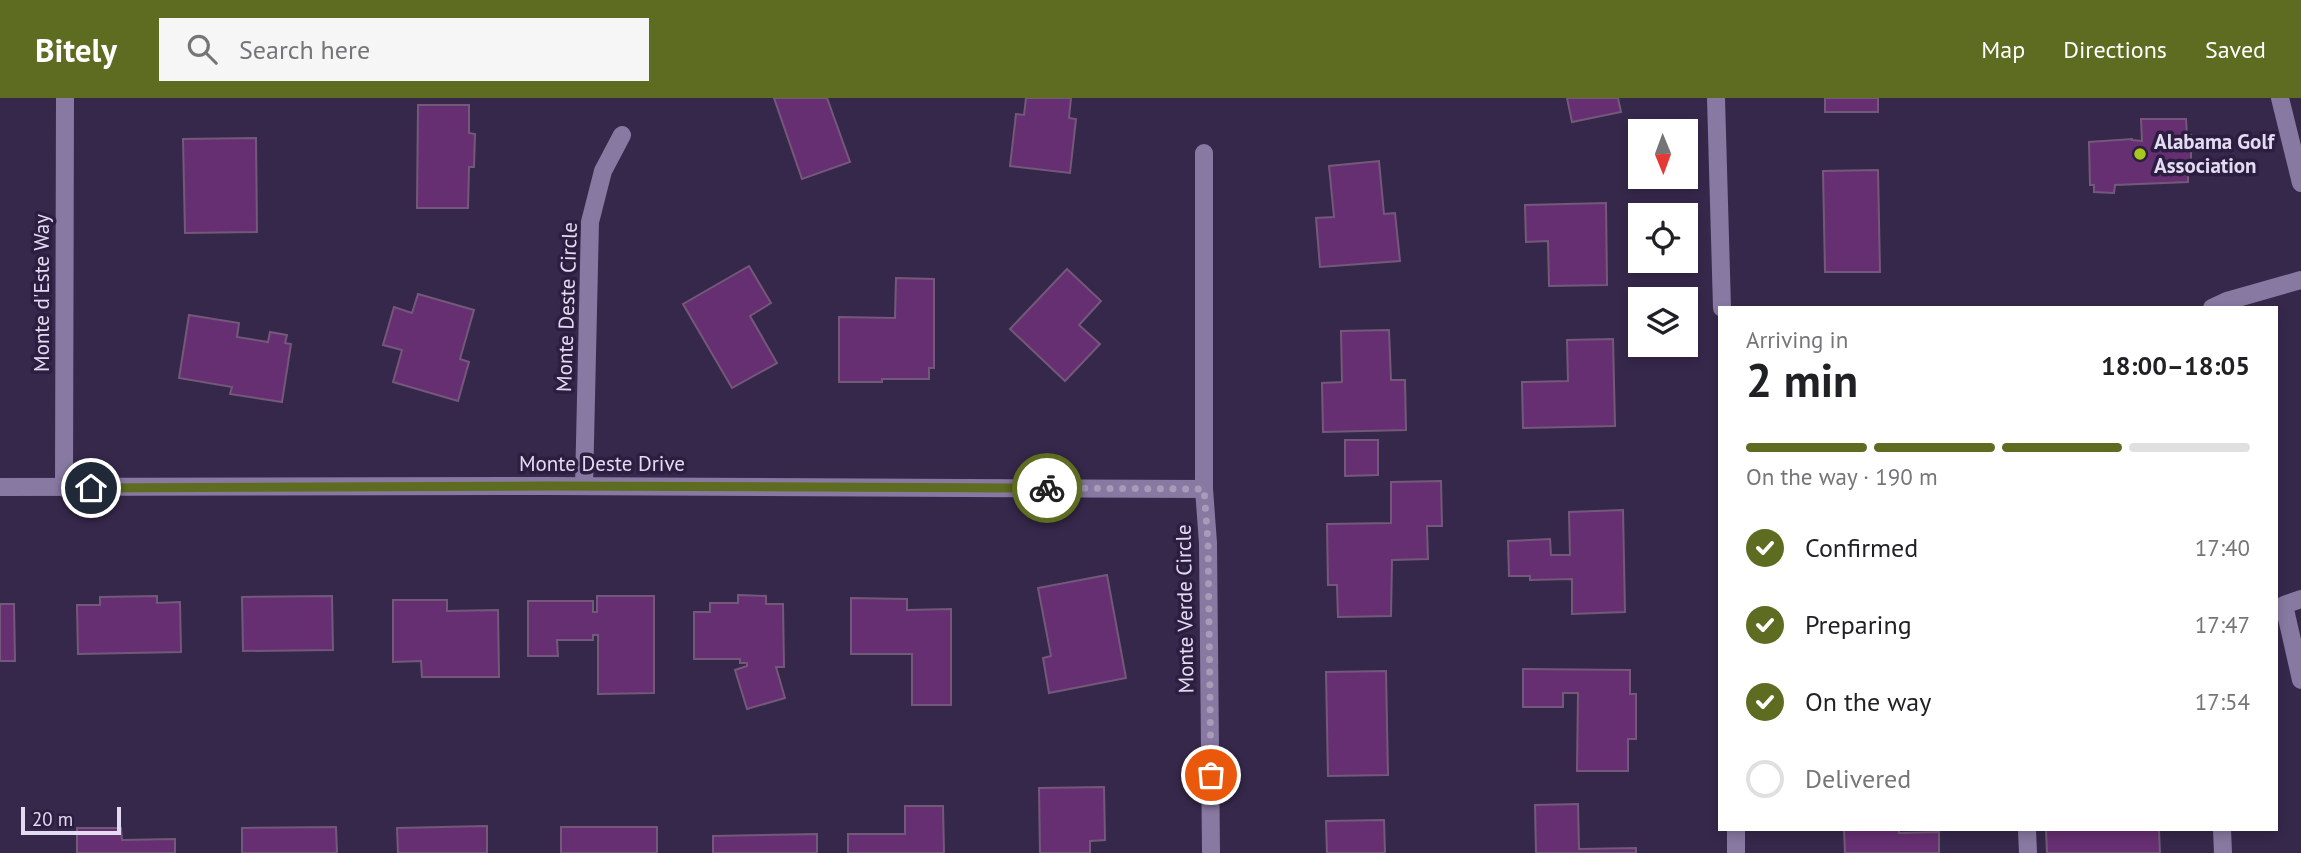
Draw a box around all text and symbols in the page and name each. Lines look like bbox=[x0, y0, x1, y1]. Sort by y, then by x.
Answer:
search box bbox=[159, 18, 649, 81]
text: Bitely bbox=[35, 28, 117, 71]
icon: search bbox=[183, 30, 221, 68]
text: Search here bbox=[239, 33, 370, 66]
text: Map bbox=[1981, 34, 2025, 65]
text: Directions bbox=[2063, 34, 2167, 65]
text: Saved bbox=[2205, 34, 2266, 65]
north arrow bbox=[1628, 119, 1698, 189]
map controls bbox=[1628, 119, 1698, 357]
place label: Alabama Golf Association bbox=[2154, 128, 2276, 179]
marker: Alabama Golf Association bbox=[2132, 146, 2148, 162]
button: locate bbox=[1628, 203, 1698, 273]
street label: Monte d'Este Way bbox=[28, 214, 55, 372]
street label: Monte Deste Circle bbox=[550, 222, 583, 392]
button: layers bbox=[1628, 287, 1698, 357]
text: Arriving in bbox=[1746, 325, 1848, 354]
text: 18:00–18:05 bbox=[2101, 349, 2250, 382]
text: 2 min bbox=[1746, 350, 1858, 410]
street label: Monte Deste Drive bbox=[519, 450, 685, 477]
courier bbox=[1012, 453, 1082, 523]
pin bbox=[61, 458, 121, 518]
text: On the way · 190 m bbox=[1746, 462, 1938, 491]
icon: home bbox=[72, 469, 110, 507]
icon: bike bbox=[1028, 469, 1066, 507]
street label: Monte Verde Circle bbox=[1170, 524, 1199, 694]
icon: check bbox=[1746, 529, 1784, 567]
text: Confirmed bbox=[1805, 531, 1918, 564]
text: 17:40 bbox=[2195, 533, 2250, 562]
icon: check bbox=[1746, 606, 1784, 644]
text: Preparing bbox=[1805, 608, 1912, 641]
text: 17:47 bbox=[2195, 610, 2250, 639]
icon: check bbox=[1746, 683, 1784, 721]
text: On the way bbox=[1805, 685, 1931, 718]
text: 17:54 bbox=[2195, 687, 2250, 716]
pin bbox=[1181, 745, 1241, 805]
icon: bag bbox=[1192, 756, 1230, 794]
text: Delivered bbox=[1805, 762, 1911, 795]
scale bar bbox=[21, 804, 121, 836]
text: 20 m bbox=[32, 807, 73, 831]

